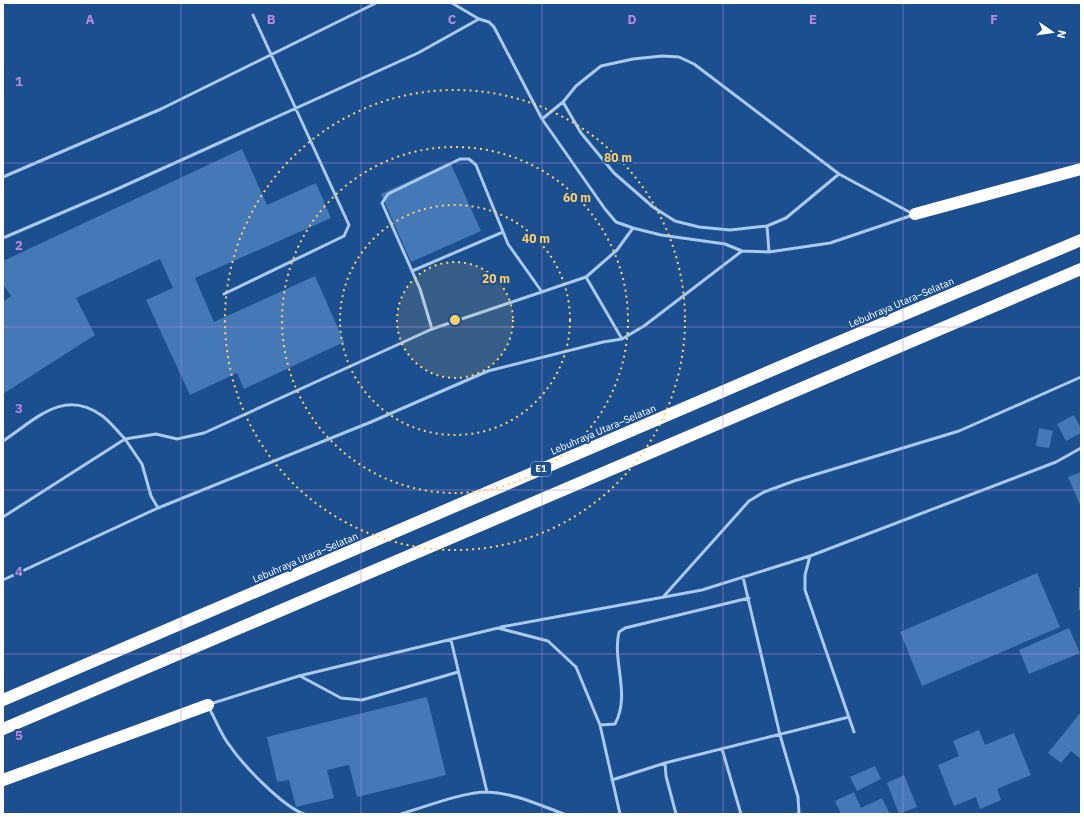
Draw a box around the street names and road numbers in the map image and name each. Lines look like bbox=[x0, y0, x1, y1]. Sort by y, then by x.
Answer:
street label: Lebuhraya Utara–Selatan bbox=[847, 274, 956, 331]
street label: Lebuhraya Utara–Selatan bbox=[549, 401, 658, 458]
road number: E1 bbox=[531, 462, 551, 476]
street label: Lebuhraya Utara–Selatan bbox=[251, 529, 360, 586]

